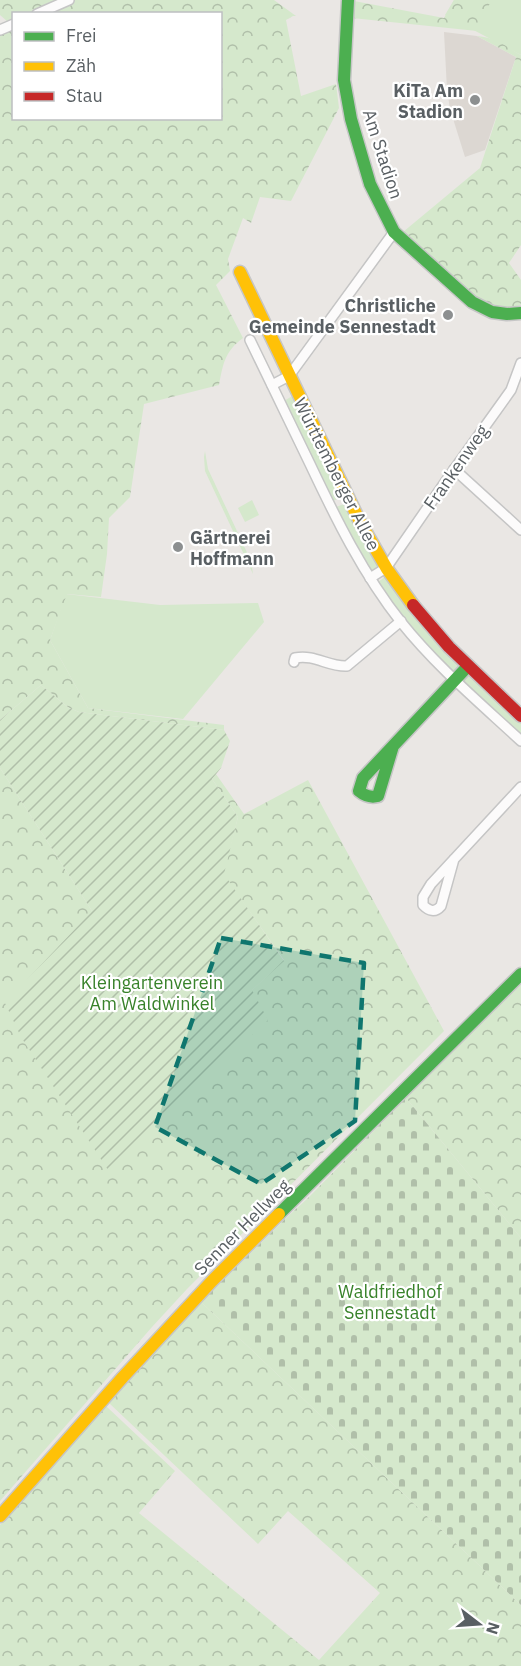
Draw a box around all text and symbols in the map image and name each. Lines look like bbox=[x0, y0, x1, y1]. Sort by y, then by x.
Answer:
legend bbox=[12, 12, 222, 120]
text: Frei bbox=[66, 24, 97, 47]
text: Zäh bbox=[66, 54, 96, 77]
place label: KiTa Am Stadion bbox=[393, 79, 463, 123]
text: Stau bbox=[66, 84, 103, 107]
marker: KiTa Am Stadion bbox=[468, 93, 482, 107]
street label: Am Stadion bbox=[358, 106, 408, 202]
place label: Christliche Gemeinde Sennestadt bbox=[249, 294, 436, 338]
marker: Christliche Gemeinde Sennestadt bbox=[441, 308, 455, 322]
street label: Württemberger Allee bbox=[289, 394, 386, 554]
street label: Frankenweg bbox=[418, 420, 494, 514]
place label: Gärtnerei Hoffmann bbox=[190, 526, 274, 570]
marker: Gärtnerei Hoffmann bbox=[171, 540, 185, 554]
park label: Kleingartenverein Am Waldwinkel bbox=[81, 971, 223, 1015]
street label: Senner Hellweg bbox=[189, 1174, 295, 1280]
park label: Waldfriedhof Sennestadt bbox=[338, 1280, 442, 1324]
north arrow bbox=[449, 1594, 509, 1654]
text: N bbox=[482, 1620, 505, 1637]

